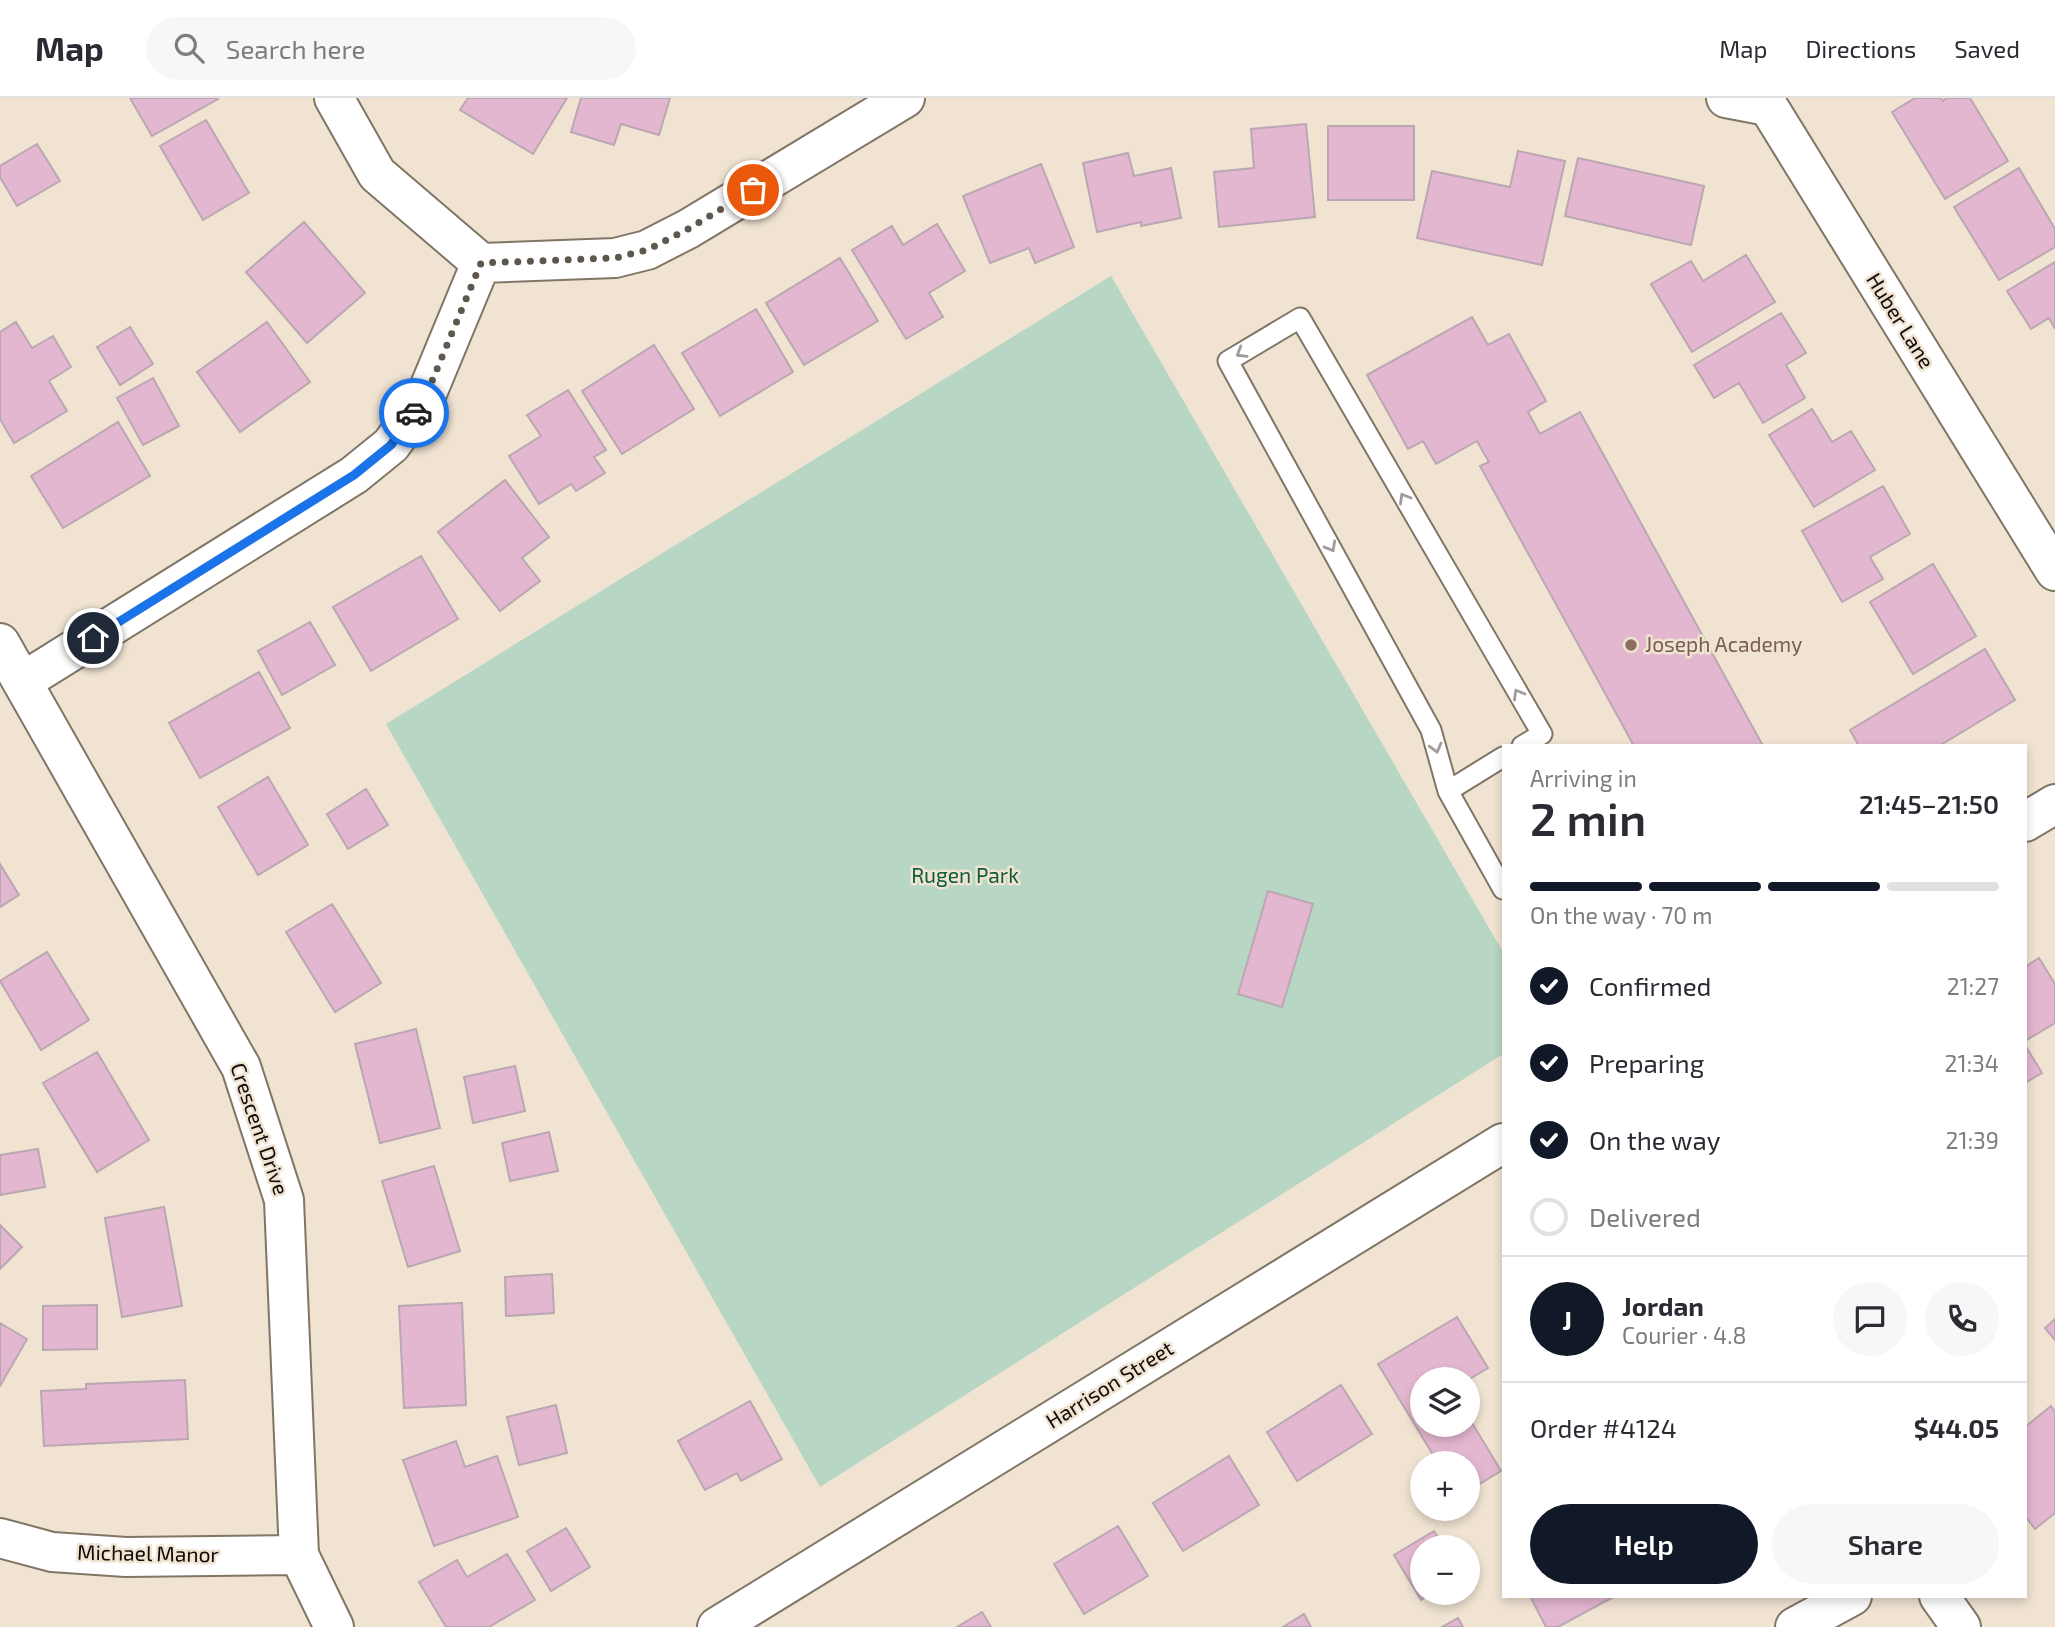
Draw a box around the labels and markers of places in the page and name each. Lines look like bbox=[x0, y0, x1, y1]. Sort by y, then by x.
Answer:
pin bbox=[723, 160, 783, 220]
pin bbox=[63, 608, 123, 668]
place label: Joseph Academy bbox=[1645, 631, 1802, 656]
marker: Joseph Academy bbox=[1623, 637, 1639, 653]

